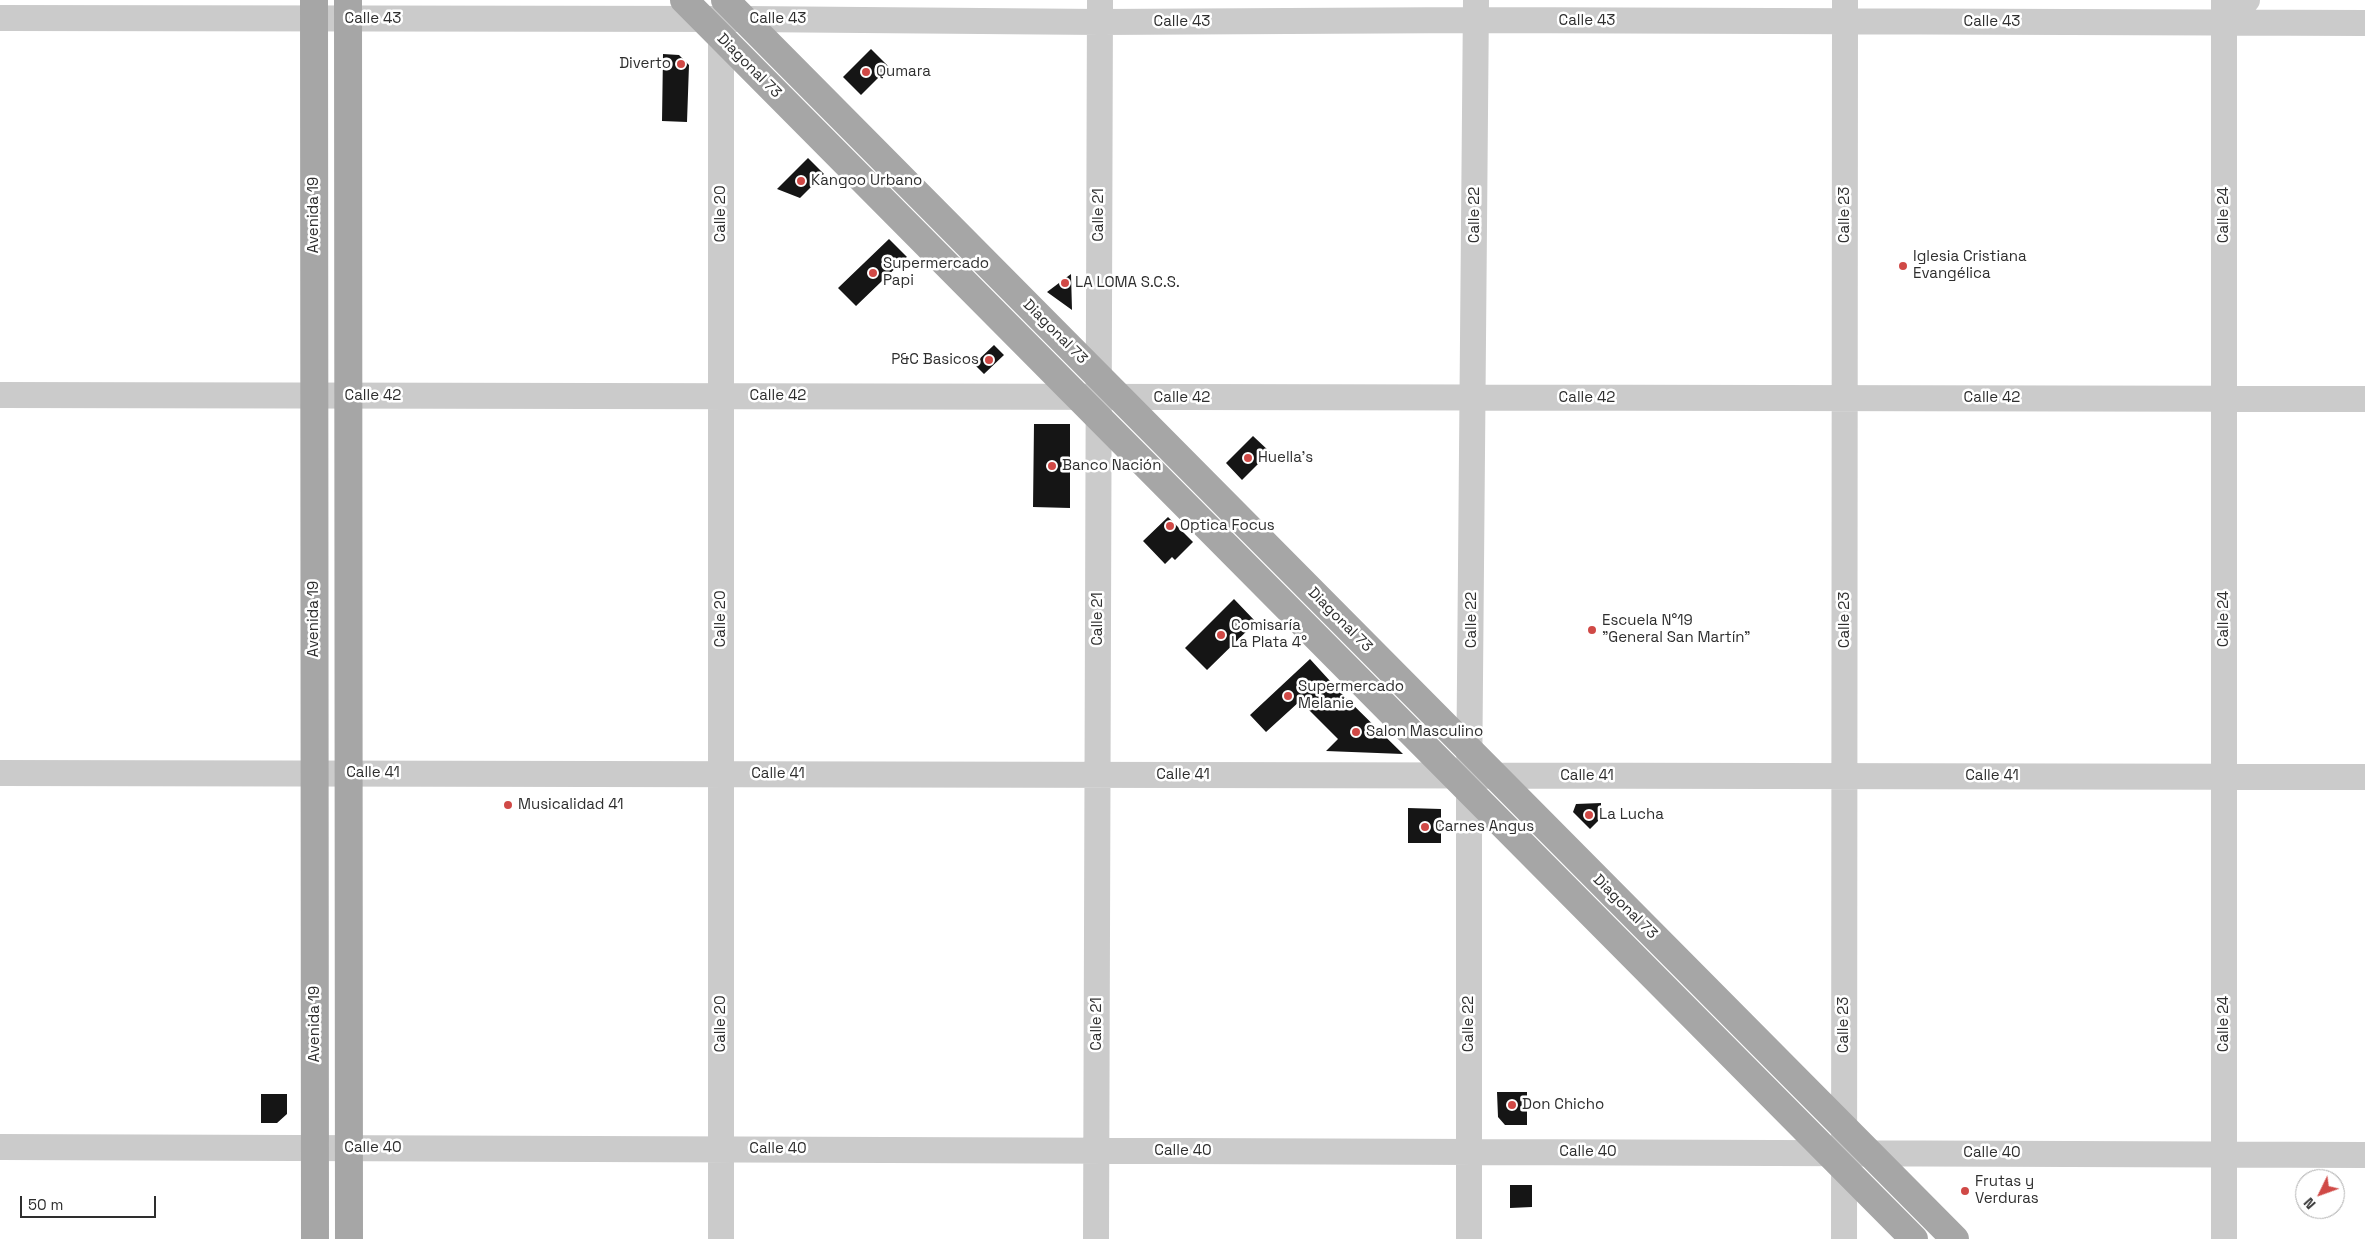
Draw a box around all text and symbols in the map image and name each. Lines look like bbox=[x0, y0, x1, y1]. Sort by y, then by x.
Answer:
street label: Calle 43 bbox=[345, 10, 401, 28]
street label: Calle 43 bbox=[750, 10, 806, 28]
street label: Calle 43 bbox=[1559, 12, 1615, 30]
street label: Calle 43 bbox=[1154, 13, 1210, 31]
street label: Calle 43 bbox=[1964, 13, 2020, 31]
street label: Diagonal 73 bbox=[713, 30, 785, 102]
place label: Diverto bbox=[619, 55, 671, 73]
marker: Diverto bbox=[675, 58, 687, 70]
place label: Qumara bbox=[876, 63, 931, 81]
marker: Qumara bbox=[860, 66, 872, 78]
place label: Kangoo Urbano bbox=[811, 172, 922, 190]
marker: Kangoo Urbano bbox=[795, 175, 807, 187]
street label: Avenida 19 bbox=[305, 177, 323, 253]
street label: Calle 20 bbox=[712, 186, 730, 242]
street label: Calle 22 bbox=[1466, 187, 1484, 243]
street label: Calle 23 bbox=[1836, 187, 1854, 243]
street label: Calle 24 bbox=[2215, 187, 2233, 243]
street label: Calle 21 bbox=[1090, 188, 1108, 242]
place label: Iglesia Cristiana Evangélica bbox=[1913, 248, 2027, 283]
place label: Supermercado Papi bbox=[883, 255, 989, 290]
marker: Iglesia Cristiana Evangélica bbox=[1897, 260, 1909, 272]
marker: Supermercado Papi bbox=[867, 267, 879, 279]
place label: LA LOMA S.C.S. bbox=[1075, 274, 1180, 292]
marker: LA LOMA S.C.S. bbox=[1059, 277, 1071, 289]
street label: Diagonal 73 bbox=[1019, 296, 1091, 368]
place label: P&C Basicos bbox=[891, 351, 979, 369]
marker: P&C Basicos bbox=[983, 354, 995, 366]
street label: Calle 42 bbox=[345, 387, 401, 405]
street label: Calle 42 bbox=[750, 387, 806, 405]
street label: Calle 42 bbox=[1154, 389, 1210, 407]
street label: Calle 42 bbox=[1559, 389, 1615, 407]
street label: Calle 42 bbox=[1964, 389, 2020, 407]
place label: Huella's bbox=[1258, 449, 1313, 467]
marker: Huella's bbox=[1242, 452, 1254, 464]
place label: Banco Nación bbox=[1062, 457, 1161, 475]
marker: Banco Nación bbox=[1046, 460, 1058, 472]
place label: Optica Focus bbox=[1180, 517, 1275, 535]
marker: Optica Focus bbox=[1164, 520, 1176, 532]
street label: Avenida 19 bbox=[305, 581, 323, 657]
street label: Diagonal 73 bbox=[1304, 584, 1376, 656]
street label: Calle 20 bbox=[712, 591, 730, 647]
street label: Calle 24 bbox=[2215, 591, 2233, 647]
street label: Calle 21 bbox=[1089, 592, 1107, 646]
street label: Calle 22 bbox=[1463, 592, 1481, 648]
street label: Calle 23 bbox=[1836, 592, 1854, 648]
place label: Escuela N°19 "General San Martín" bbox=[1602, 612, 1750, 647]
place label: Comisaría La Plata 4° bbox=[1231, 617, 1307, 652]
marker: Escuela N°19 "General San Martín" bbox=[1586, 624, 1598, 636]
marker: Comisaría La Plata 4° bbox=[1215, 629, 1227, 641]
place label: Supermercado Melanie bbox=[1298, 678, 1404, 713]
marker: Supermercado Melanie bbox=[1282, 690, 1294, 702]
place label: Salon Masculino bbox=[1366, 723, 1483, 741]
marker: Salon Masculino bbox=[1350, 726, 1362, 738]
street label: Calle 41 bbox=[346, 764, 400, 782]
street label: Calle 41 bbox=[751, 765, 805, 783]
street label: Calle 41 bbox=[1156, 766, 1210, 784]
street label: Calle 41 bbox=[1560, 767, 1614, 785]
street label: Calle 41 bbox=[1965, 767, 2019, 785]
place label: Musicalidad 41 bbox=[518, 796, 624, 814]
marker: Musicalidad 41 bbox=[502, 799, 514, 811]
place label: La Lucha bbox=[1599, 806, 1664, 824]
marker: La Lucha bbox=[1583, 809, 1595, 821]
place label: Carnes Angus bbox=[1435, 818, 1534, 836]
marker: Carnes Angus bbox=[1419, 821, 1431, 833]
street label: Diagonal 73 bbox=[1589, 871, 1661, 943]
street label: Avenida 19 bbox=[306, 986, 324, 1062]
street label: Calle 20 bbox=[712, 996, 730, 1052]
street label: Calle 22 bbox=[1460, 996, 1478, 1052]
street label: Calle 24 bbox=[2215, 996, 2233, 1052]
street label: Calle 21 bbox=[1088, 997, 1106, 1051]
street label: Calle 23 bbox=[1835, 997, 1853, 1053]
place label: Don Chicho bbox=[1522, 1096, 1604, 1114]
marker: Don Chicho bbox=[1506, 1099, 1518, 1111]
street label: Calle 40 bbox=[344, 1139, 402, 1157]
street label: Calle 40 bbox=[749, 1140, 807, 1158]
street label: Calle 40 bbox=[1154, 1142, 1212, 1160]
street label: Calle 40 bbox=[1559, 1143, 1617, 1161]
street label: Calle 40 bbox=[1963, 1144, 2021, 1162]
north arrow bbox=[2295, 1169, 2345, 1219]
place label: Frutas y Verduras bbox=[1975, 1173, 2039, 1208]
marker: Frutas y Verduras bbox=[1959, 1185, 1971, 1197]
scale bar bbox=[22, 1186, 159, 1218]
text: N bbox=[2300, 1194, 2319, 1213]
text: 50 m bbox=[28, 1195, 63, 1214]

